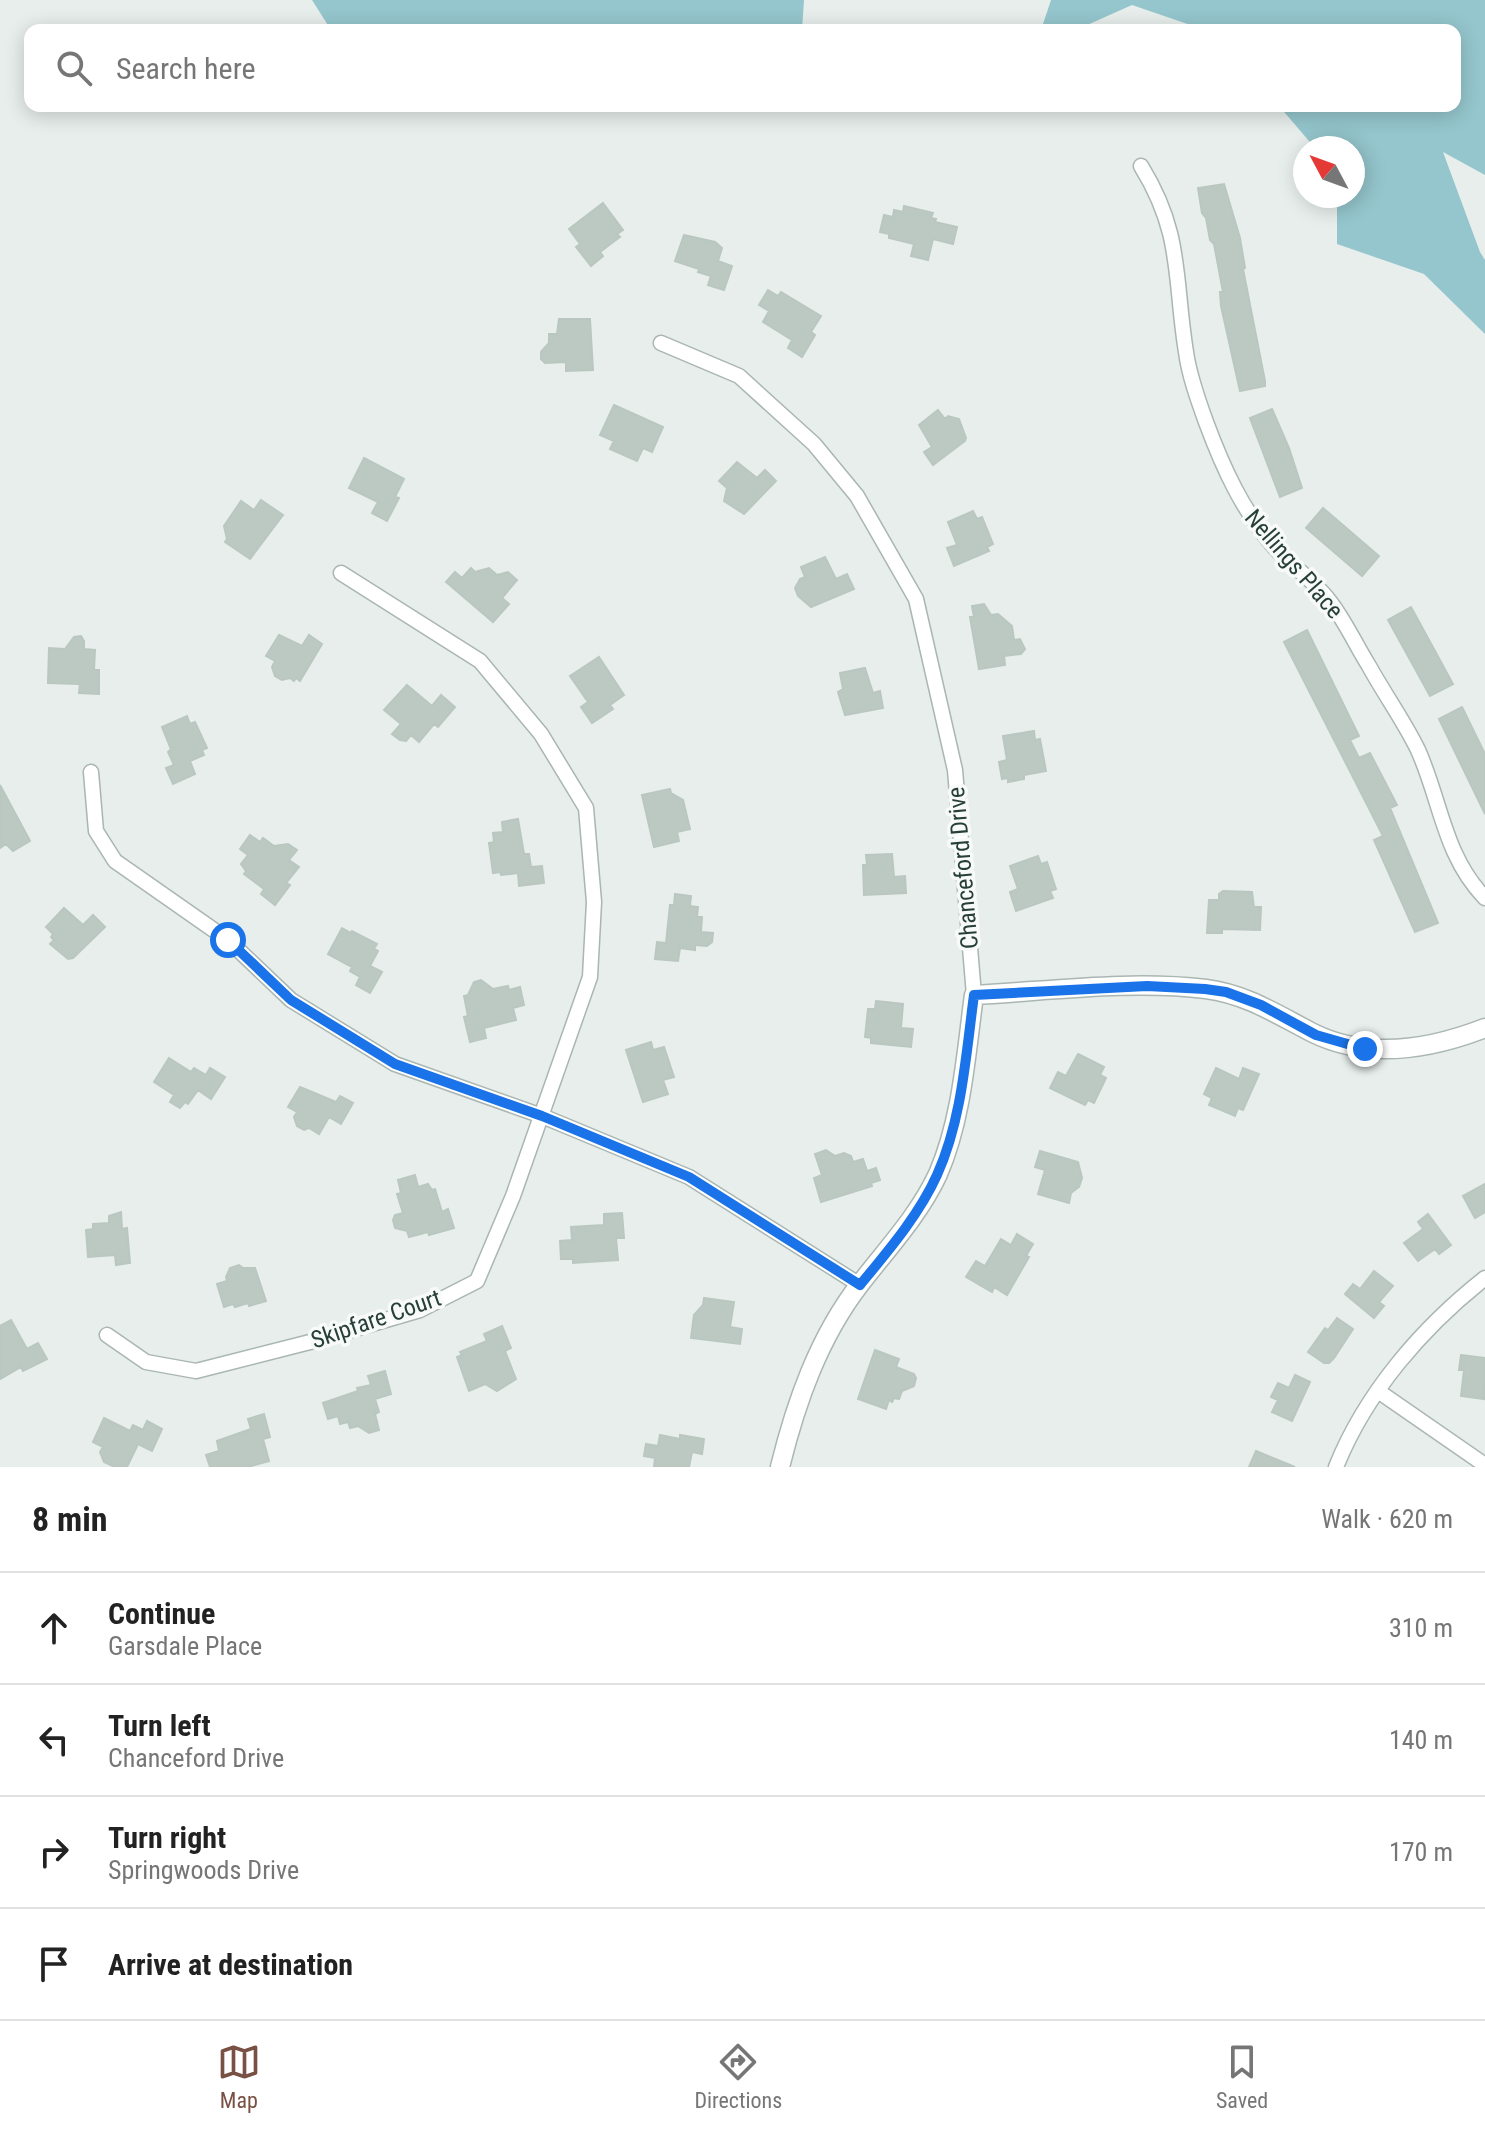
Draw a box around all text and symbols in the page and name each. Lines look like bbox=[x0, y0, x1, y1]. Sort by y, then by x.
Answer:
search box bbox=[24, 24, 1461, 112]
icon: search bbox=[52, 46, 96, 90]
text: Search here bbox=[116, 51, 256, 86]
north arrow bbox=[1293, 136, 1365, 208]
street label: Nellings Place bbox=[1239, 504, 1349, 624]
street label: Chanceford Drive bbox=[942, 786, 984, 950]
route start bbox=[210, 922, 246, 958]
route end bbox=[1347, 1031, 1383, 1067]
street label: Skipfare Court bbox=[307, 1284, 445, 1354]
text: 8 min bbox=[32, 1499, 108, 1539]
text: Walk · 620 m bbox=[1321, 1504, 1453, 1534]
text: Continue bbox=[108, 1596, 215, 1631]
icon: ahead bbox=[32, 1606, 76, 1650]
text: 310 m bbox=[1389, 1613, 1453, 1643]
text: Garsdale Place bbox=[108, 1631, 262, 1661]
text: Turn left bbox=[108, 1708, 211, 1743]
icon: left bbox=[32, 1718, 76, 1762]
text: 140 m bbox=[1389, 1725, 1453, 1755]
text: Chanceford Drive bbox=[108, 1743, 284, 1773]
text: Turn right bbox=[108, 1820, 226, 1855]
icon: right bbox=[32, 1830, 76, 1874]
text: 170 m bbox=[1389, 1837, 1453, 1867]
text: Springwoods Drive bbox=[108, 1855, 299, 1885]
icon: arrive bbox=[32, 1942, 76, 1986]
text: Arrive at destination bbox=[108, 1947, 353, 1982]
tab: Map bbox=[217, 2040, 261, 2113]
tab: Directions bbox=[694, 2040, 782, 2113]
tab: Saved bbox=[1216, 2040, 1268, 2113]

